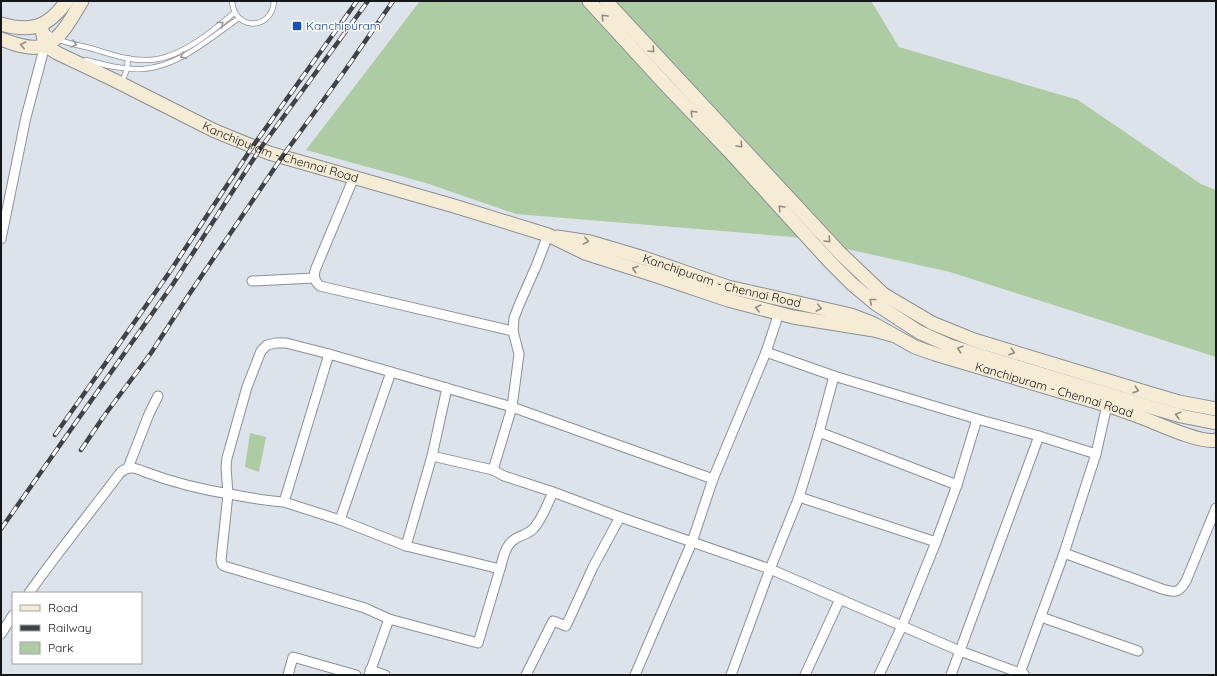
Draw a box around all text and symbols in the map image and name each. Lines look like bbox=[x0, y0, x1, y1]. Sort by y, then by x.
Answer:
one-way arrow bbox=[602, 15, 609, 22]
place label: Kanchipuram bbox=[306, 18, 381, 33]
marker: Kanchipuram bbox=[291, 20, 303, 32]
one-way arrow bbox=[216, 22, 223, 29]
one-way arrow bbox=[71, 39, 78, 48]
one-way arrow bbox=[20, 42, 26, 50]
one-way arrow bbox=[647, 45, 654, 53]
one-way arrow bbox=[180, 51, 188, 58]
one-way arrow bbox=[690, 110, 698, 118]
street label: Kanchipuram - Chennai Road bbox=[200, 118, 360, 185]
one-way arrow bbox=[735, 140, 742, 148]
one-way arrow bbox=[778, 205, 786, 213]
one-way arrow bbox=[824, 235, 831, 243]
one-way arrow bbox=[583, 237, 589, 245]
street label: Kanchipuram - Chennai Road bbox=[641, 250, 803, 310]
one-way arrow bbox=[631, 265, 638, 273]
one-way arrow bbox=[869, 299, 876, 306]
one-way arrow bbox=[815, 303, 822, 311]
one-way arrow bbox=[755, 305, 762, 313]
one-way arrow bbox=[956, 345, 963, 354]
one-way arrow bbox=[1008, 347, 1015, 356]
street label: Kanchipuram - Chennai Road bbox=[973, 358, 1135, 421]
one-way arrow bbox=[1133, 385, 1140, 394]
one-way arrow bbox=[1175, 411, 1181, 419]
legend bbox=[12, 592, 142, 664]
text: Road bbox=[48, 600, 78, 615]
text: Railway bbox=[48, 620, 92, 635]
text: Park bbox=[48, 640, 73, 655]

